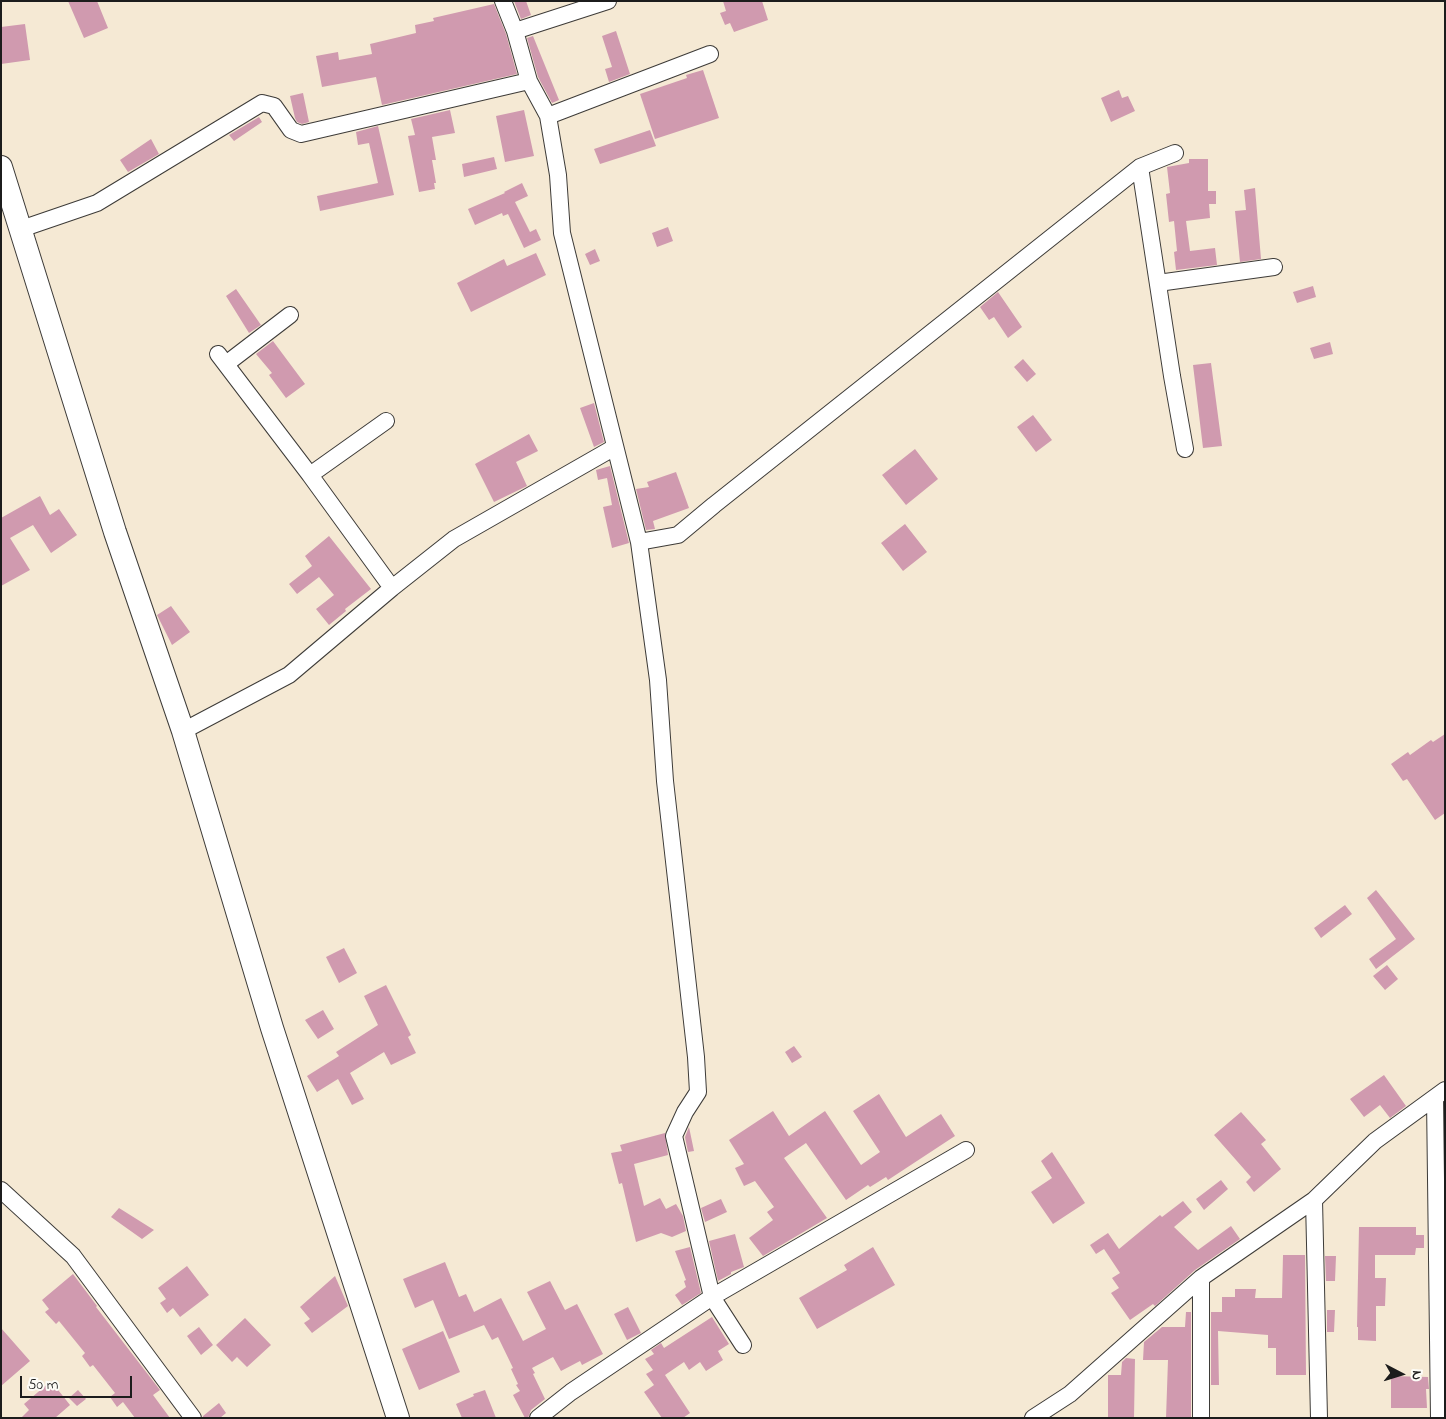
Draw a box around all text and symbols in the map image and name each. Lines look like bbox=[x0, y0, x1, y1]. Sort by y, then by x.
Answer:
north arrow bbox=[1376, 1349, 1426, 1399]
scale bar bbox=[22, 1366, 135, 1398]
text: N bbox=[1406, 1370, 1427, 1381]
text: 50 m bbox=[28, 1374, 58, 1396]

